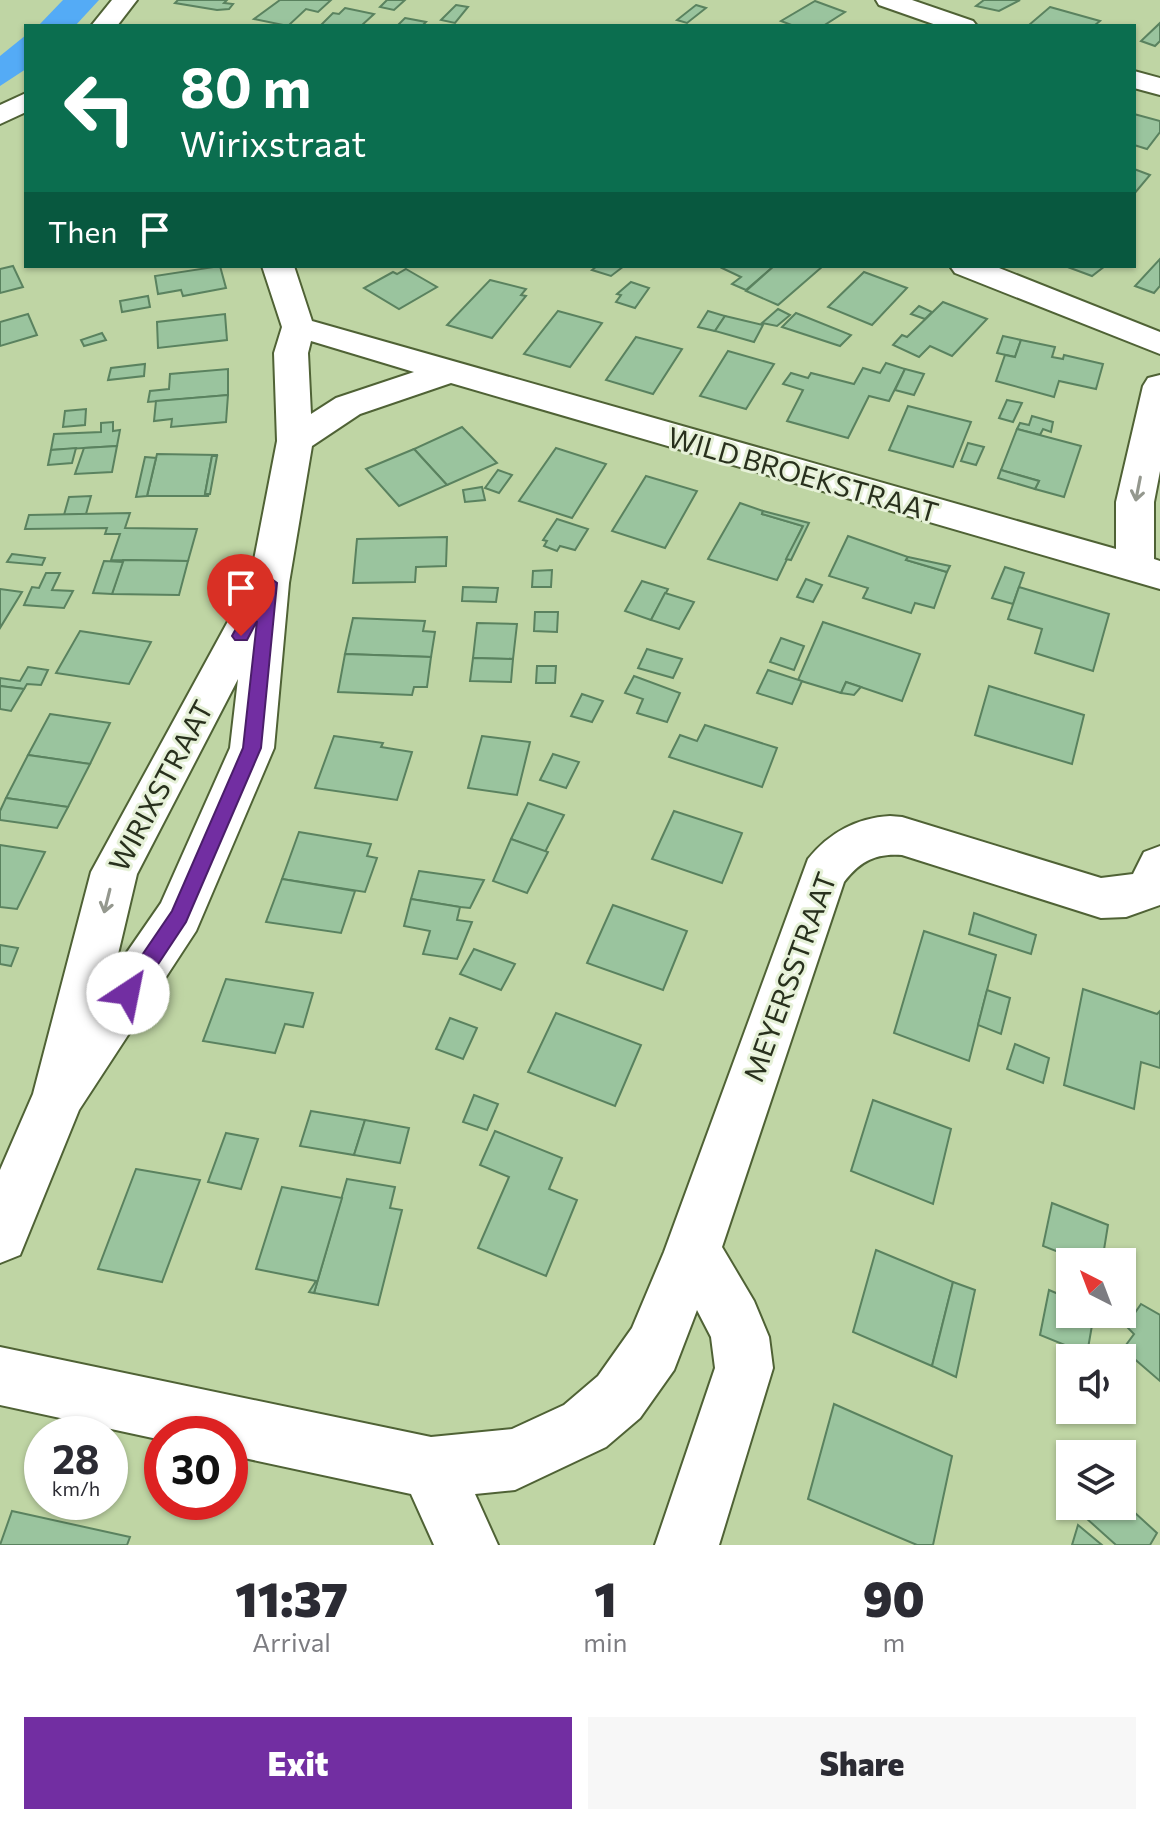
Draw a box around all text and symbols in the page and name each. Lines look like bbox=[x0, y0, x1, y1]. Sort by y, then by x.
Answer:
text: 80 m bbox=[180, 51, 311, 120]
icon: left bbox=[48, 56, 152, 160]
text: Wirixstraat bbox=[180, 120, 366, 164]
icon: arrive bbox=[133, 208, 177, 252]
text: Then bbox=[48, 212, 117, 249]
street label: WILD BROEKSTRAAT bbox=[664, 419, 943, 529]
one-way arrow bbox=[1130, 476, 1145, 502]
pin bbox=[207, 554, 275, 636]
icon: arrive bbox=[219, 566, 263, 610]
street label: WIRIXSTRAAT bbox=[101, 694, 219, 877]
street label: MEYERSSTRAAT bbox=[735, 867, 843, 1086]
one-way arrow bbox=[98, 888, 113, 914]
position arrow bbox=[86, 951, 170, 1035]
north arrow bbox=[1056, 1248, 1136, 1328]
map controls bbox=[1056, 1248, 1136, 1520]
button: sound bbox=[1056, 1344, 1136, 1424]
speed limit sign: 30 bbox=[144, 1416, 248, 1520]
text: 28 bbox=[52, 1433, 100, 1482]
button: layers bbox=[1056, 1440, 1136, 1520]
text: km/h bbox=[52, 1476, 100, 1500]
text: 11:37 bbox=[235, 1568, 348, 1627]
text: 1 bbox=[594, 1568, 617, 1627]
text: 90 bbox=[863, 1568, 925, 1627]
text: Arrival bbox=[252, 1626, 331, 1657]
text: min bbox=[583, 1626, 628, 1657]
text: m bbox=[882, 1626, 905, 1657]
button: Exit bbox=[24, 1717, 572, 1809]
button: Share bbox=[588, 1717, 1136, 1809]

